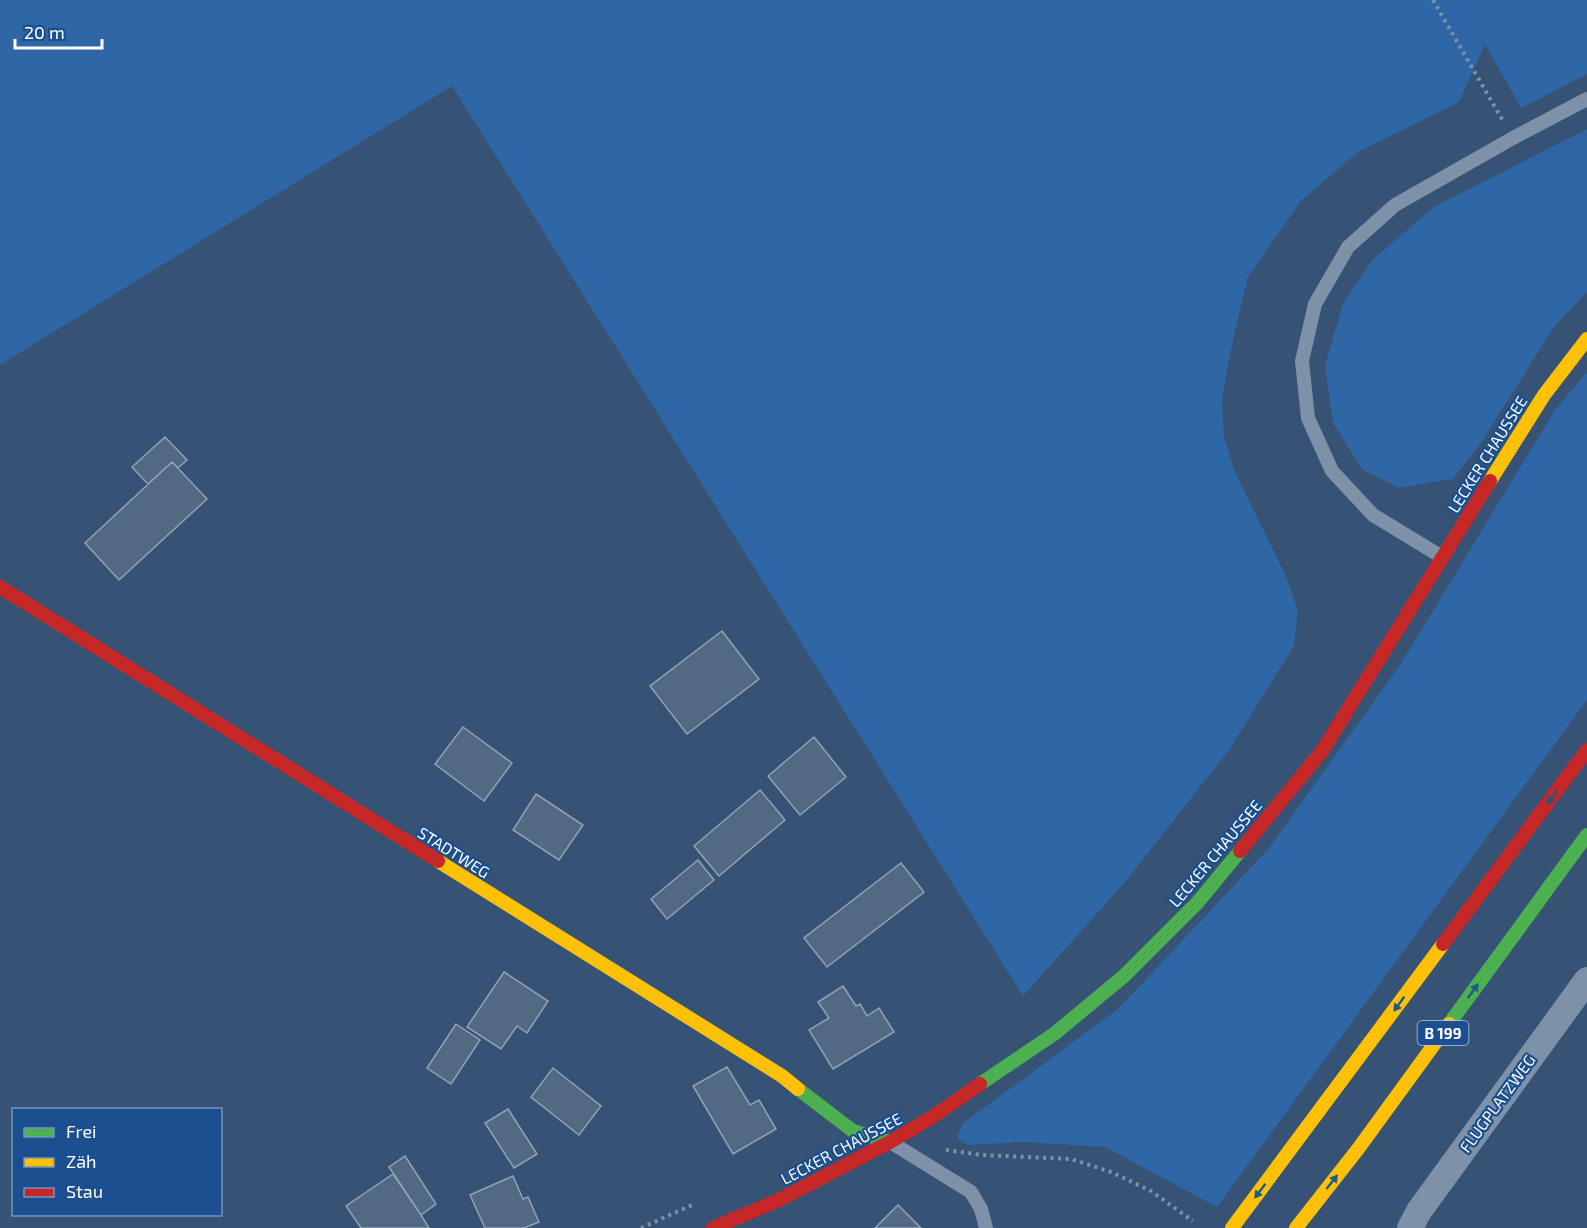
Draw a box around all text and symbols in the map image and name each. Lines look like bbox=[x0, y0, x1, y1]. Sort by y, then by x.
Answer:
scale bar bbox=[15, 12, 102, 50]
text: 20 m bbox=[24, 21, 65, 43]
street label: LECKER CHAUSSEE bbox=[1443, 392, 1531, 516]
one-way arrow bbox=[1547, 789, 1559, 804]
street label: LECKER CHAUSSEE bbox=[1165, 795, 1265, 911]
street label: STADTWEG bbox=[415, 822, 493, 882]
one-way arrow bbox=[1467, 984, 1479, 1000]
one-way arrow bbox=[1393, 996, 1405, 1012]
road number: B 199 bbox=[1418, 1021, 1468, 1045]
street label: FLUGPLATZWEG bbox=[1455, 1050, 1539, 1156]
legend bbox=[12, 1108, 222, 1216]
street label: LECKER CHAUSSEE bbox=[777, 1108, 905, 1188]
text: Frei bbox=[66, 1120, 97, 1142]
text: Zäh bbox=[66, 1150, 97, 1172]
one-way arrow bbox=[1326, 1174, 1339, 1190]
text: Stau bbox=[66, 1180, 103, 1202]
one-way arrow bbox=[1254, 1183, 1267, 1199]

